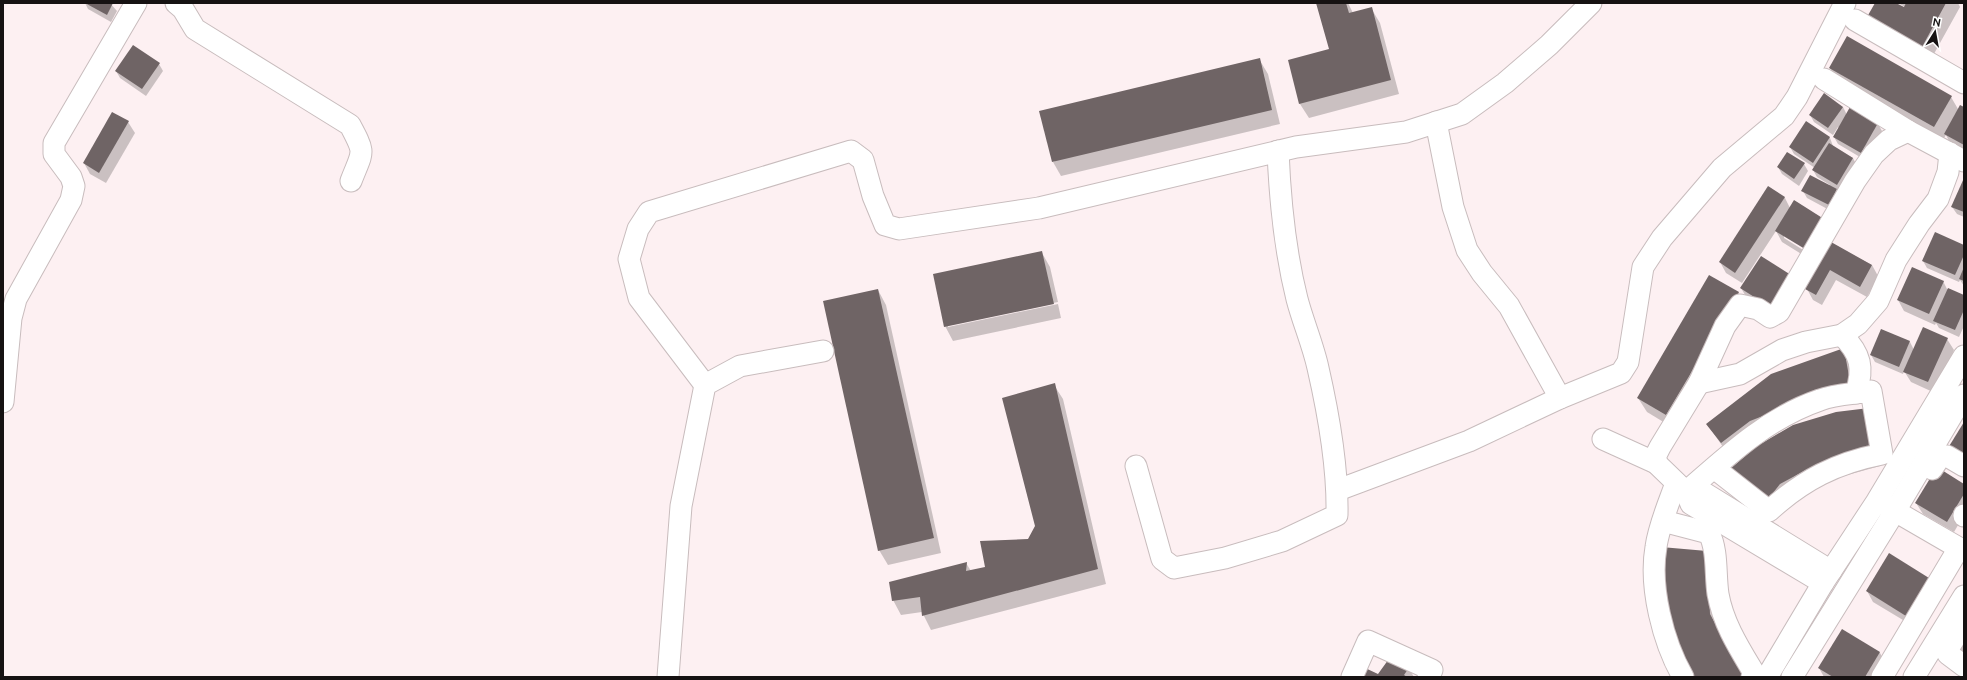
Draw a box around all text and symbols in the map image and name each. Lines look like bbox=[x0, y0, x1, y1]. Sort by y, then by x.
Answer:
north arrow bbox=[1915, 12, 1955, 52]
text: N bbox=[1932, 16, 1942, 29]

